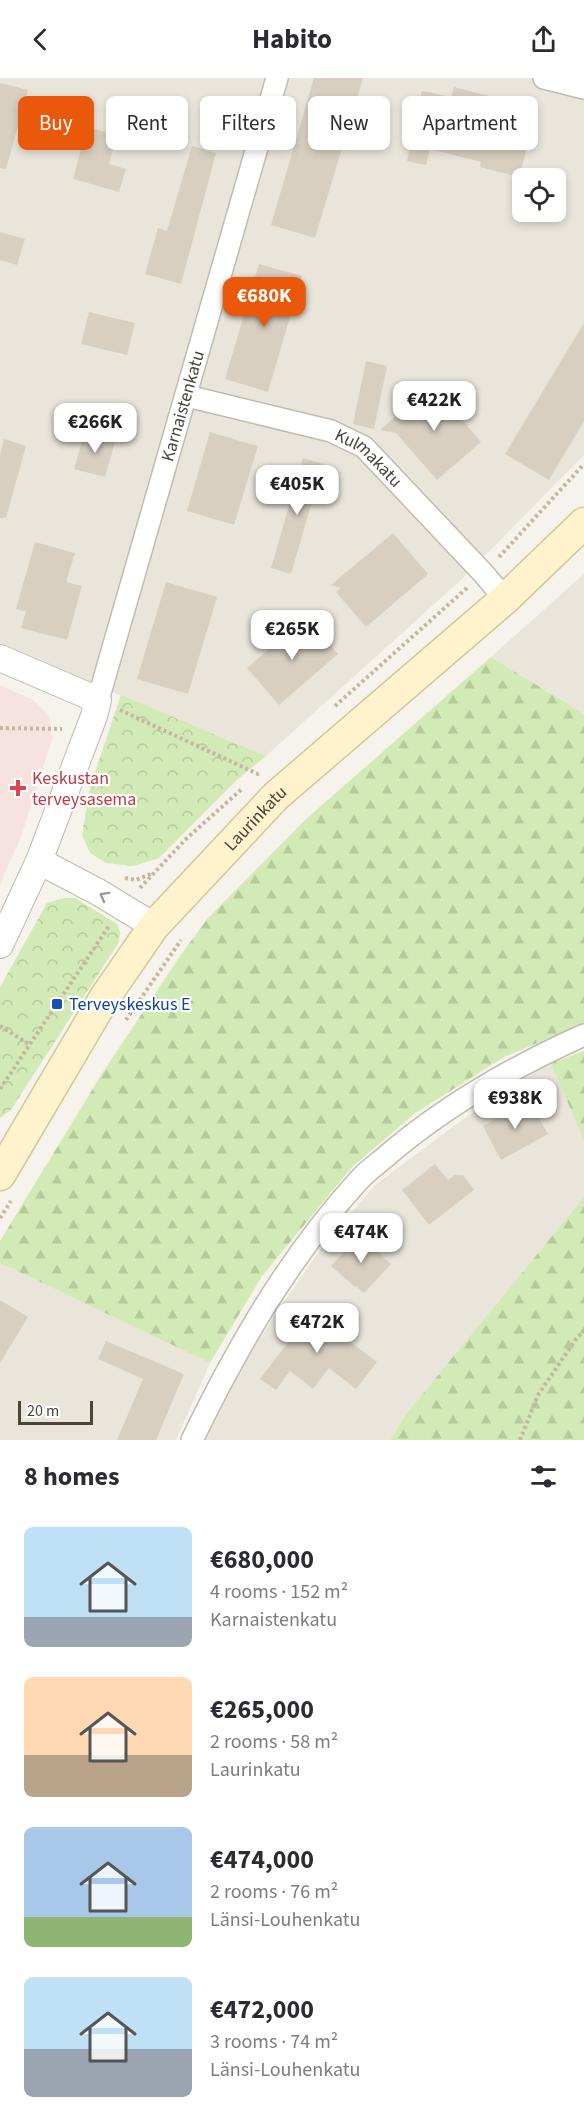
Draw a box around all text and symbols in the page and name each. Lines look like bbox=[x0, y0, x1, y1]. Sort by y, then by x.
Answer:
text: Habito bbox=[252, 20, 332, 59]
icon: back bbox=[24, 23, 57, 56]
icon: share bbox=[527, 23, 560, 56]
chip: Buy bbox=[18, 96, 94, 150]
chip: Rent bbox=[106, 96, 188, 150]
chip: Filters bbox=[200, 96, 296, 150]
chip: New bbox=[308, 96, 390, 150]
chip: Apartment bbox=[402, 96, 538, 150]
map controls bbox=[512, 168, 566, 222]
button: locate bbox=[512, 168, 566, 222]
pin: €680K bbox=[222, 277, 306, 328]
text: €680K bbox=[237, 282, 291, 310]
street label: Karnaistenkatu bbox=[155, 347, 210, 464]
pin: €422K bbox=[392, 381, 476, 432]
text: €422K bbox=[407, 386, 461, 414]
pin: €266K bbox=[53, 403, 137, 454]
text: €266K bbox=[68, 408, 122, 436]
street label: Kulmakatu bbox=[331, 422, 408, 493]
pin: €405K bbox=[255, 465, 339, 516]
text: €405K bbox=[270, 470, 324, 498]
pin: €265K bbox=[250, 610, 334, 661]
text: €265K bbox=[265, 615, 319, 643]
place label: Keskustan terveysasema bbox=[32, 766, 136, 812]
marker: Keskustan terveysasema bbox=[9, 779, 27, 797]
street label: Laurinkatu bbox=[218, 780, 292, 856]
one-way arrow bbox=[100, 891, 110, 903]
place label: Terveyskeskus E bbox=[69, 992, 191, 1017]
marker: Terveyskeskus E bbox=[50, 997, 64, 1011]
pin: €938K bbox=[473, 1079, 557, 1130]
text: €938K bbox=[488, 1084, 542, 1112]
pin: €474K bbox=[319, 1213, 403, 1264]
text: €474K bbox=[334, 1218, 388, 1246]
pin: €472K bbox=[275, 1303, 359, 1354]
text: €472K bbox=[290, 1308, 344, 1336]
scale bar bbox=[18, 1398, 93, 1426]
text: 20 m bbox=[27, 1400, 59, 1422]
text: 8 homes bbox=[24, 1458, 119, 1495]
icon: filters bbox=[527, 1460, 560, 1493]
text: €680,000 bbox=[210, 1541, 314, 1578]
icon: home bbox=[72, 1551, 144, 1623]
text: 4 rooms · 152 m² bbox=[210, 1578, 348, 1606]
text: Karnaistenkatu bbox=[210, 1606, 337, 1634]
text: €265,000 bbox=[210, 1691, 314, 1728]
icon: home bbox=[72, 1701, 144, 1773]
text: 2 rooms · 58 m² bbox=[210, 1728, 338, 1756]
text: Laurinkatu bbox=[210, 1756, 301, 1784]
text: €474,000 bbox=[210, 1841, 314, 1878]
icon: home bbox=[72, 1851, 144, 1923]
text: 2 rooms · 76 m² bbox=[210, 1878, 338, 1906]
text: Länsi-Louhenkatu bbox=[210, 1906, 360, 1934]
text: €472,000 bbox=[210, 1991, 314, 2028]
icon: home bbox=[72, 2001, 144, 2073]
text: 3 rooms · 74 m² bbox=[210, 2028, 338, 2056]
text: Länsi-Louhenkatu bbox=[210, 2056, 360, 2084]

